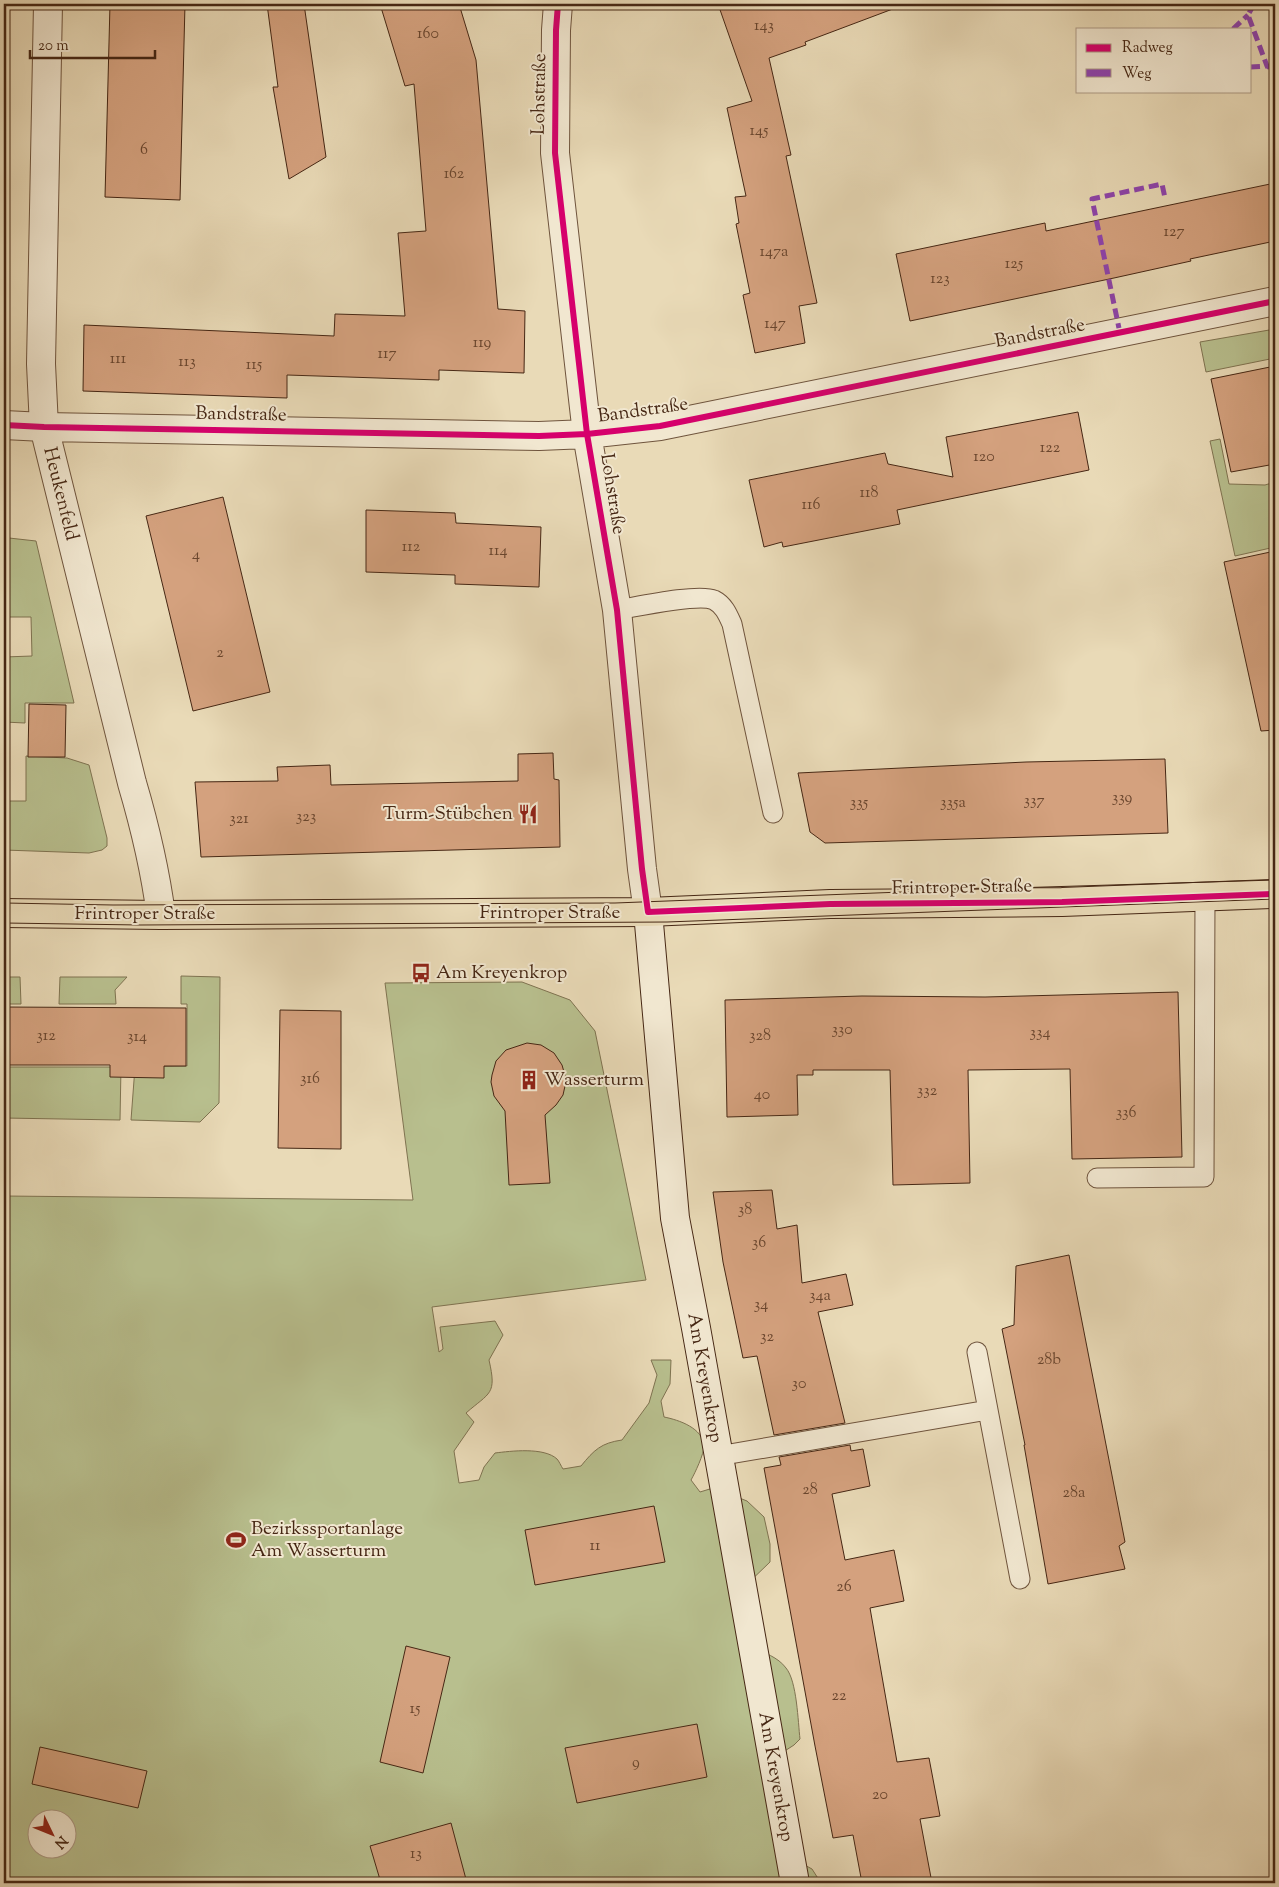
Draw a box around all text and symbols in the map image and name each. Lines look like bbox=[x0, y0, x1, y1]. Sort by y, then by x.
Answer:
house number: 143 bbox=[754, 15, 774, 38]
house number: 160 bbox=[417, 23, 439, 46]
scale bar bbox=[30, 28, 155, 60]
legend bbox=[1076, 28, 1252, 92]
text: 20 m bbox=[38, 36, 69, 57]
text: Radweg bbox=[1122, 38, 1173, 59]
street label: Lohstraße bbox=[526, 53, 554, 135]
text: Weg bbox=[1122, 64, 1152, 85]
house number: 145 bbox=[750, 120, 769, 143]
house number: 6 bbox=[140, 139, 148, 162]
house number: 162 bbox=[444, 163, 465, 186]
house number: 127 bbox=[1164, 221, 1184, 244]
house number: 147a bbox=[760, 241, 789, 264]
house number: 125 bbox=[1005, 253, 1024, 276]
house number: 123 bbox=[930, 268, 950, 291]
street label: Bandstraße bbox=[993, 312, 1087, 356]
house number: 147 bbox=[764, 313, 786, 336]
house number: 119 bbox=[473, 332, 491, 355]
house number: 117 bbox=[378, 343, 396, 366]
house number: 111 bbox=[110, 348, 127, 371]
house number: 113 bbox=[178, 351, 196, 374]
house number: 115 bbox=[246, 354, 263, 377]
street label: Bandstraße bbox=[596, 391, 690, 431]
street label: Bandstraße bbox=[195, 401, 287, 429]
house number: 122 bbox=[1040, 437, 1061, 460]
street label: Heukenfeld bbox=[35, 444, 85, 544]
house number: 120 bbox=[973, 446, 995, 469]
street label: Lohstraße bbox=[592, 452, 632, 537]
house number: 118 bbox=[860, 482, 878, 505]
house number: 116 bbox=[802, 494, 820, 517]
house number: 112 bbox=[402, 536, 421, 559]
house number: 114 bbox=[489, 540, 507, 563]
house number: 4 bbox=[192, 544, 200, 567]
house number: 2 bbox=[216, 642, 224, 665]
house number: 339 bbox=[1112, 787, 1133, 810]
house number: 337 bbox=[1024, 790, 1044, 813]
house number: 335 bbox=[850, 792, 869, 815]
house number: 335a bbox=[940, 792, 967, 815]
place label: Turm-Stübchen bbox=[383, 801, 513, 828]
restaurant icon: Turm-Stübchen bbox=[517, 803, 539, 825]
house number: 323 bbox=[296, 806, 316, 829]
house number: 321 bbox=[229, 808, 249, 831]
street label: Frintroper Straße bbox=[891, 873, 1033, 903]
street label: Frintroper Straße bbox=[480, 900, 621, 927]
street label: Frintroper Straße bbox=[75, 901, 216, 928]
place label: Am Kreyenkrop bbox=[436, 960, 567, 987]
bus stop icon: Am Kreyenkrop bbox=[410, 962, 432, 984]
house number: 330 bbox=[831, 1019, 853, 1042]
house number: 334 bbox=[1030, 1022, 1051, 1045]
house number: 312 bbox=[36, 1025, 56, 1048]
house number: 328 bbox=[749, 1025, 771, 1048]
house number: 314 bbox=[127, 1026, 147, 1049]
place label: Wasserturm bbox=[544, 1067, 644, 1094]
house number: 316 bbox=[300, 1068, 320, 1091]
building icon: Wasserturm bbox=[518, 1069, 540, 1091]
house number: 332 bbox=[917, 1080, 938, 1103]
house number: 40 bbox=[754, 1084, 770, 1107]
house number: 336 bbox=[1116, 1102, 1136, 1125]
house number: 38 bbox=[738, 1199, 752, 1222]
house number: 36 bbox=[752, 1232, 766, 1255]
house number: 34a bbox=[809, 1285, 832, 1308]
house number: 34 bbox=[754, 1294, 768, 1317]
street label: Am Kreyenkrop bbox=[679, 1311, 729, 1445]
house number: 32 bbox=[760, 1326, 774, 1349]
house number: 28b bbox=[1037, 1349, 1061, 1372]
house number: 30 bbox=[792, 1373, 806, 1396]
house number: 28 bbox=[802, 1479, 818, 1502]
house number: 28a bbox=[1063, 1482, 1086, 1505]
place label: Bezirkssportanlage Am Wasserturm bbox=[251, 1516, 403, 1565]
sports icon: Bezirkssportanlage Am Wasserturm bbox=[225, 1529, 247, 1551]
house number: 11 bbox=[590, 1535, 601, 1558]
house number: 26 bbox=[836, 1576, 852, 1599]
house number: 22 bbox=[832, 1685, 847, 1708]
house number: 15 bbox=[410, 1698, 421, 1721]
street label: Am Kreyenkrop bbox=[750, 1710, 800, 1844]
house number: 9 bbox=[632, 1752, 640, 1775]
house number: 20 bbox=[872, 1784, 888, 1807]
north arrow bbox=[28, 1810, 78, 1860]
text: N bbox=[49, 1831, 71, 1852]
house number: 13 bbox=[410, 1843, 422, 1866]

